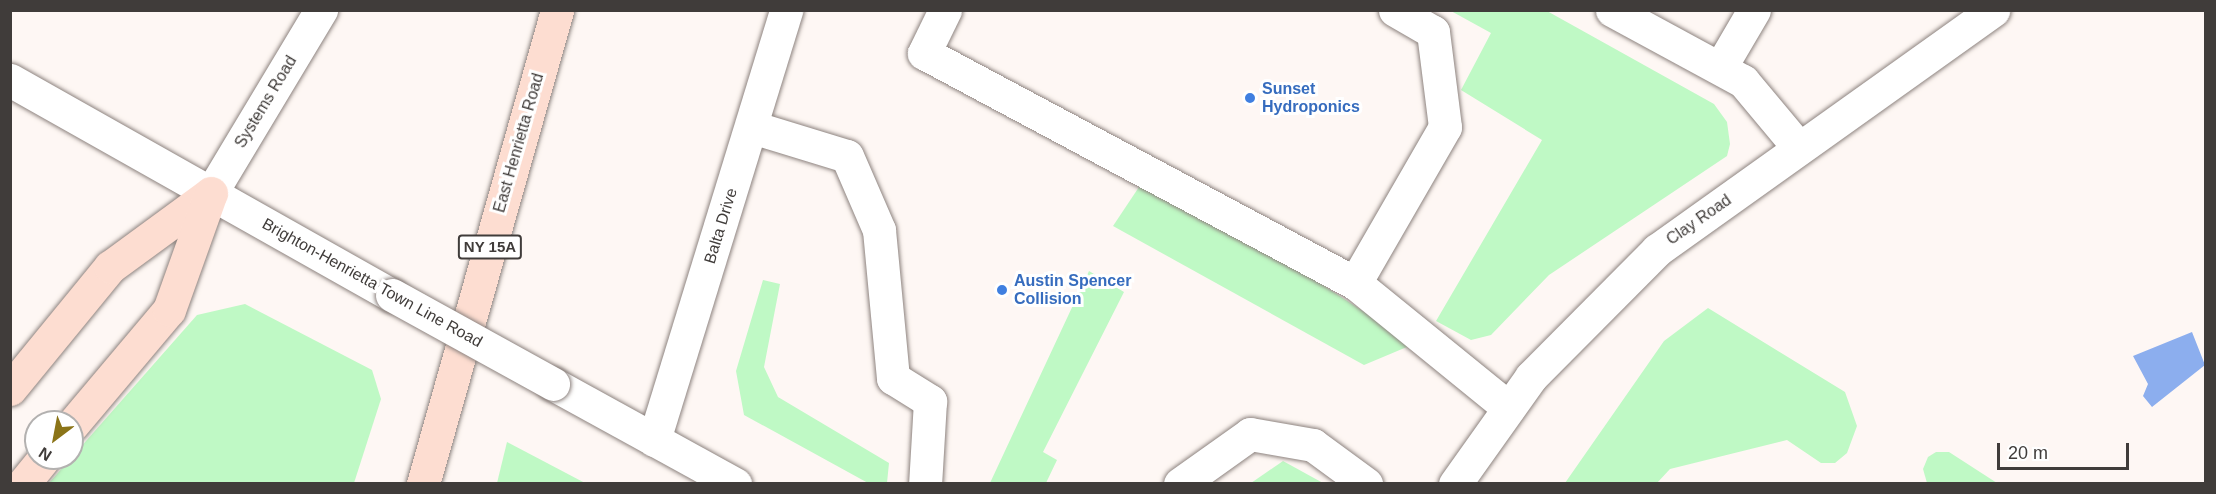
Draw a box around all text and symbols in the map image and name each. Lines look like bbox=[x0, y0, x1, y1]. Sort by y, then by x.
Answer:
street label: Systems Road bbox=[231, 52, 301, 152]
street label: East Henrietta Road bbox=[490, 71, 548, 215]
place label: Sunset Hydroponics bbox=[1262, 79, 1360, 117]
marker: Sunset Hydroponics bbox=[1243, 91, 1257, 105]
street label: Balta Drive bbox=[700, 186, 742, 266]
street label: Clay Road bbox=[1663, 191, 1735, 249]
street label: Brighton-Henrietta Town Line Road bbox=[258, 214, 486, 352]
road number: NY 15A bbox=[457, 235, 523, 259]
place label: Austin Spencer Collision bbox=[1014, 271, 1131, 309]
marker: Austin Spencer Collision bbox=[995, 283, 1009, 297]
north arrow bbox=[24, 410, 84, 470]
scale bar bbox=[2000, 431, 2132, 469]
text: 20 m bbox=[2008, 443, 2048, 463]
text: N bbox=[36, 444, 55, 464]

